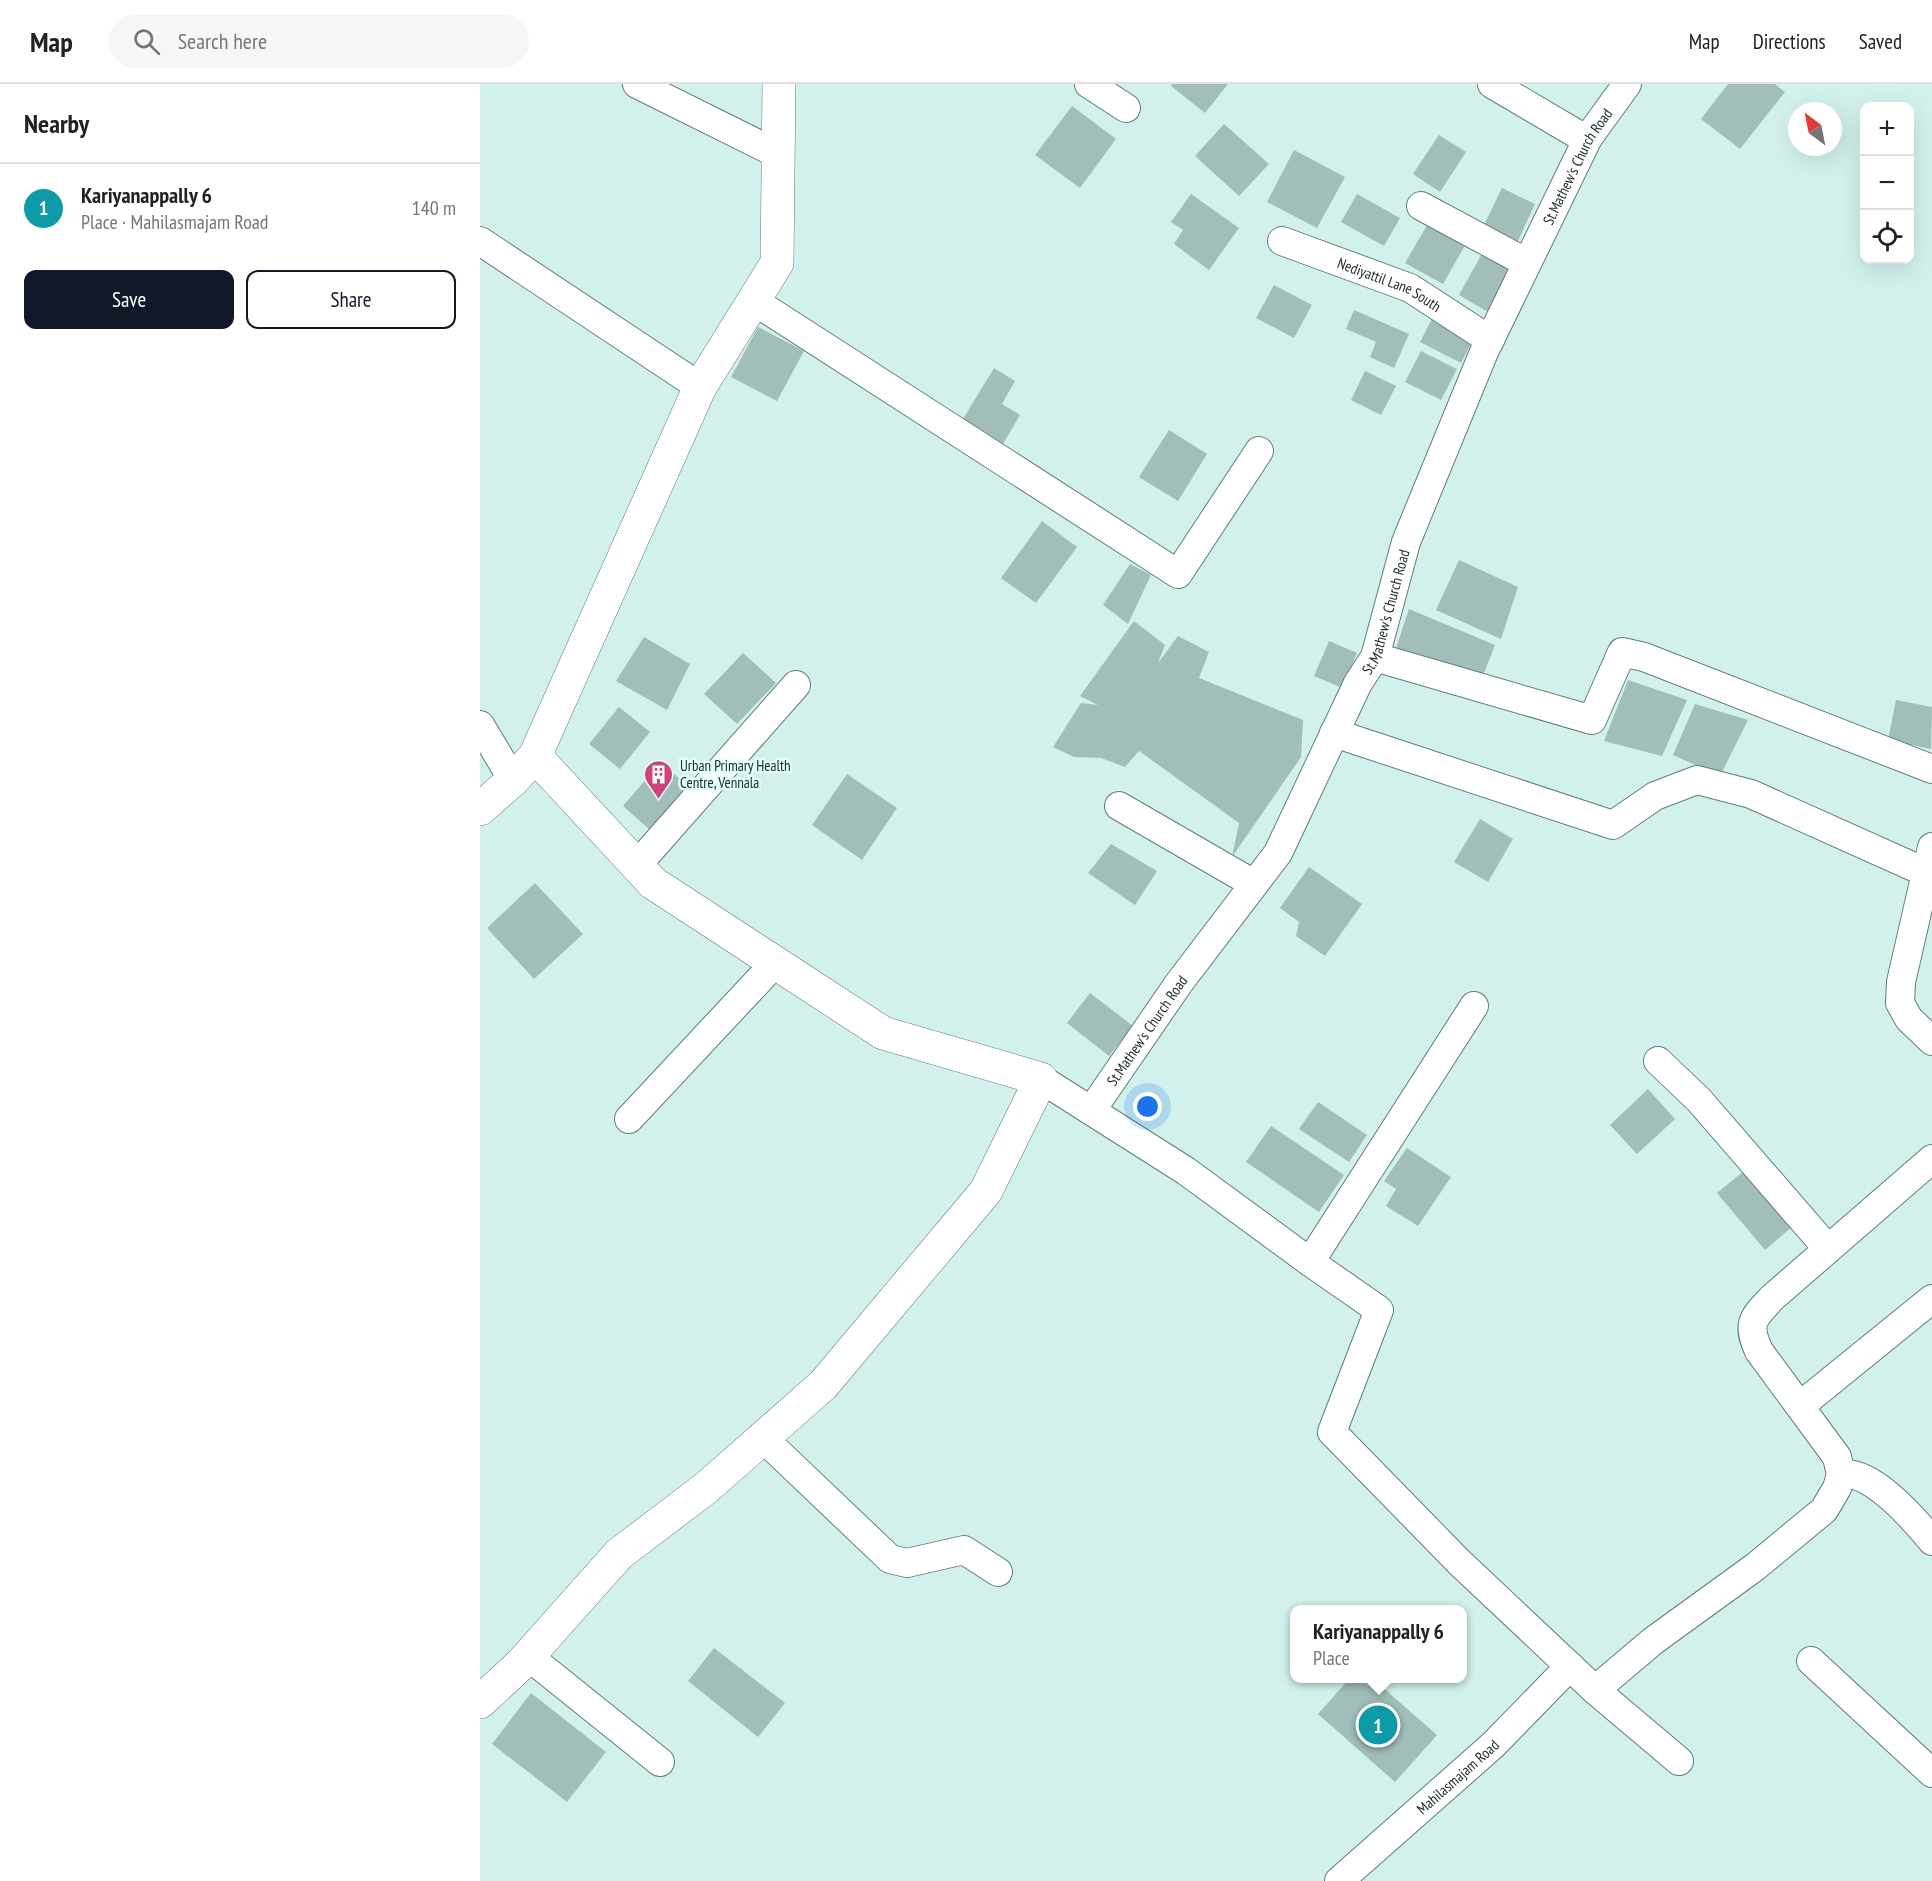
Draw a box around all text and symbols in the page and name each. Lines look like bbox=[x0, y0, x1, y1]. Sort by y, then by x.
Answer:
search box bbox=[109, 14, 529, 68]
text: Map bbox=[30, 23, 73, 60]
icon: search bbox=[130, 25, 163, 58]
text: Search here bbox=[178, 27, 267, 55]
text: Map bbox=[1689, 28, 1720, 55]
text: Directions bbox=[1753, 28, 1826, 55]
text: Saved bbox=[1859, 28, 1902, 55]
north arrow bbox=[1788, 102, 1842, 156]
map controls bbox=[1860, 102, 1914, 264]
button: + bbox=[1860, 102, 1914, 156]
street label: St.Mathew's Church Road bbox=[1538, 104, 1616, 228]
text: Nearby bbox=[24, 107, 89, 140]
button: − bbox=[1860, 156, 1914, 210]
text: Kariyanappally 6 bbox=[81, 181, 212, 209]
text: 1 bbox=[39, 195, 48, 221]
text: 140 m bbox=[412, 195, 456, 221]
text: Place · Mahilasmajam Road bbox=[81, 209, 268, 235]
button: locate bbox=[1860, 210, 1914, 264]
street label: Nediyattil Lane South bbox=[1335, 253, 1445, 315]
button: Save bbox=[24, 270, 234, 329]
button: Share bbox=[246, 270, 456, 329]
street label: St.Mathew's Church Road bbox=[1357, 547, 1413, 678]
place label: Urban Primary Health Centre, Vennala bbox=[680, 756, 791, 792]
building icon: Urban Primary Health Centre, Vennala bbox=[643, 758, 675, 800]
street label: St.Mathew's Church Road bbox=[1102, 971, 1191, 1089]
your location bbox=[1133, 1092, 1162, 1121]
popup bbox=[1290, 1605, 1467, 1683]
text: Kariyanappally 6 bbox=[1313, 1617, 1444, 1645]
text: Place bbox=[1313, 1645, 1350, 1671]
pin: 1 bbox=[1358, 1702, 1398, 1748]
street label: Mahilasmajam Road bbox=[1412, 1735, 1503, 1818]

